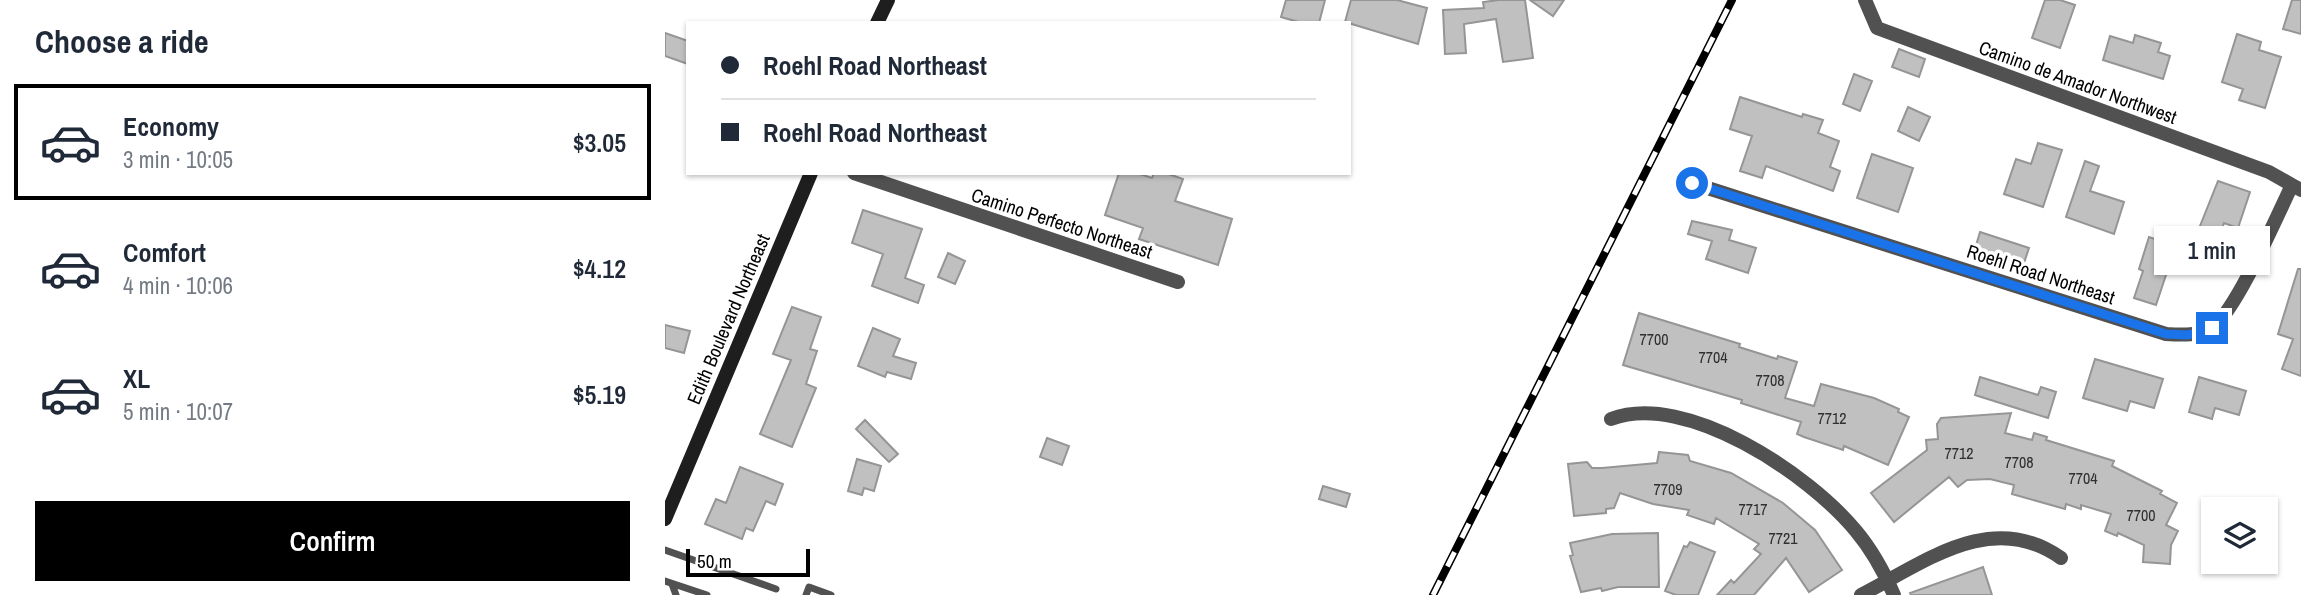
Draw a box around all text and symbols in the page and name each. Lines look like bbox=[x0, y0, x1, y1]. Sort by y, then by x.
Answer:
text: Choose a ride bbox=[35, 20, 209, 63]
street label: Camino de Amador Northwest bbox=[1975, 34, 2181, 130]
text: Roehl Road Northeast bbox=[763, 48, 987, 83]
text: Economy bbox=[123, 109, 219, 144]
icon: car bbox=[39, 111, 102, 174]
text: Roehl Road Northeast bbox=[763, 115, 987, 150]
text: $3.05 bbox=[573, 125, 626, 160]
text: 3 min · 10:05 bbox=[123, 144, 233, 175]
route start bbox=[1676, 167, 1708, 199]
street label: Camino Perfecto Northeast bbox=[968, 181, 1156, 265]
callout: 1 min bbox=[2154, 226, 2270, 276]
street label: Edith Boulevard Northeast bbox=[680, 229, 776, 408]
text: Comfort bbox=[123, 235, 206, 270]
text: 1 min bbox=[2188, 235, 2236, 266]
icon: car bbox=[39, 237, 102, 300]
street label: Roehl Road Northeast bbox=[1964, 238, 2119, 310]
text: $4.12 bbox=[573, 251, 626, 286]
text: 4 min · 10:06 bbox=[123, 270, 233, 301]
route end bbox=[2196, 312, 2228, 344]
house number: 7700 bbox=[1639, 328, 1669, 350]
house number: 7704 bbox=[1698, 346, 1728, 368]
text: XL bbox=[123, 361, 150, 396]
icon: car bbox=[39, 363, 102, 426]
house number: 7708 bbox=[1755, 369, 1785, 391]
text: $5.19 bbox=[573, 377, 626, 412]
text: 5 min · 10:07 bbox=[123, 396, 233, 427]
house number: 7712 bbox=[1817, 407, 1847, 429]
house number: 7712 bbox=[1944, 442, 1974, 464]
house number: 7708 bbox=[2004, 451, 2034, 473]
house number: 7704 bbox=[2068, 467, 2098, 489]
house number: 7709 bbox=[1653, 478, 1683, 500]
map controls bbox=[2201, 497, 2278, 574]
button: layers bbox=[2201, 497, 2278, 574]
house number: 7717 bbox=[1738, 498, 1768, 520]
button: Confirm bbox=[35, 501, 630, 581]
house number: 7700 bbox=[2126, 504, 2156, 526]
house number: 7721 bbox=[1768, 527, 1798, 549]
scale bar bbox=[686, 546, 810, 578]
text: 50 m bbox=[697, 548, 732, 574]

